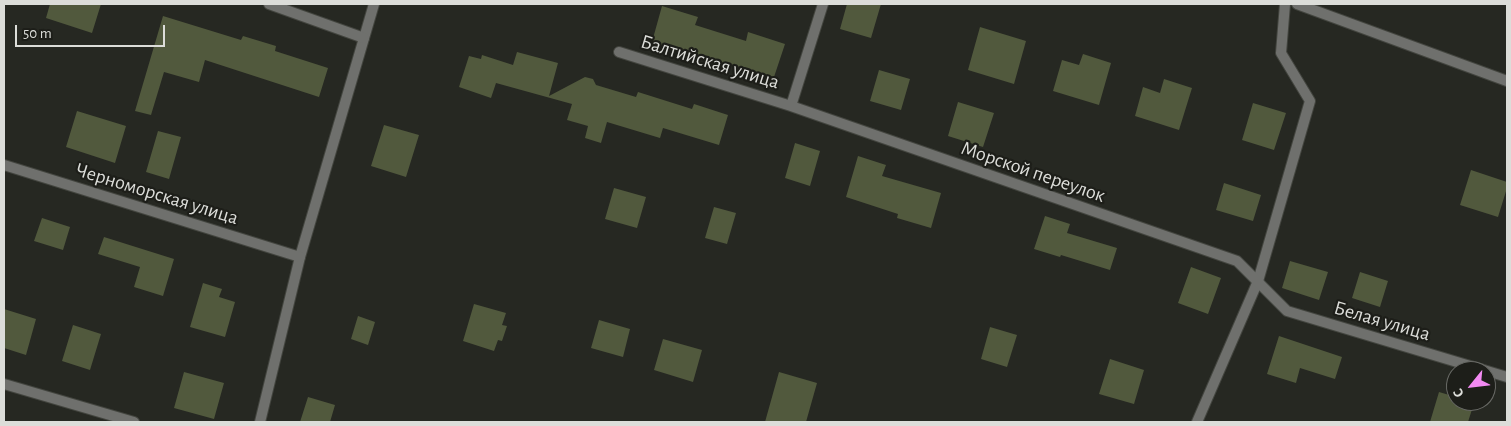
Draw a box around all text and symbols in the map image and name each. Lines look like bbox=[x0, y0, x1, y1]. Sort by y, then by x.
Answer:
scale bar bbox=[18, 15, 168, 47]
text: 50 m bbox=[23, 26, 52, 41]
street label: Балтийская улица bbox=[638, 29, 782, 95]
street label: Морской переулок bbox=[958, 136, 1108, 208]
street label: Черноморская улица bbox=[73, 158, 241, 230]
street label: Белая улица bbox=[1331, 296, 1433, 346]
north arrow bbox=[1446, 361, 1496, 411]
text: С bbox=[1451, 386, 1467, 400]

